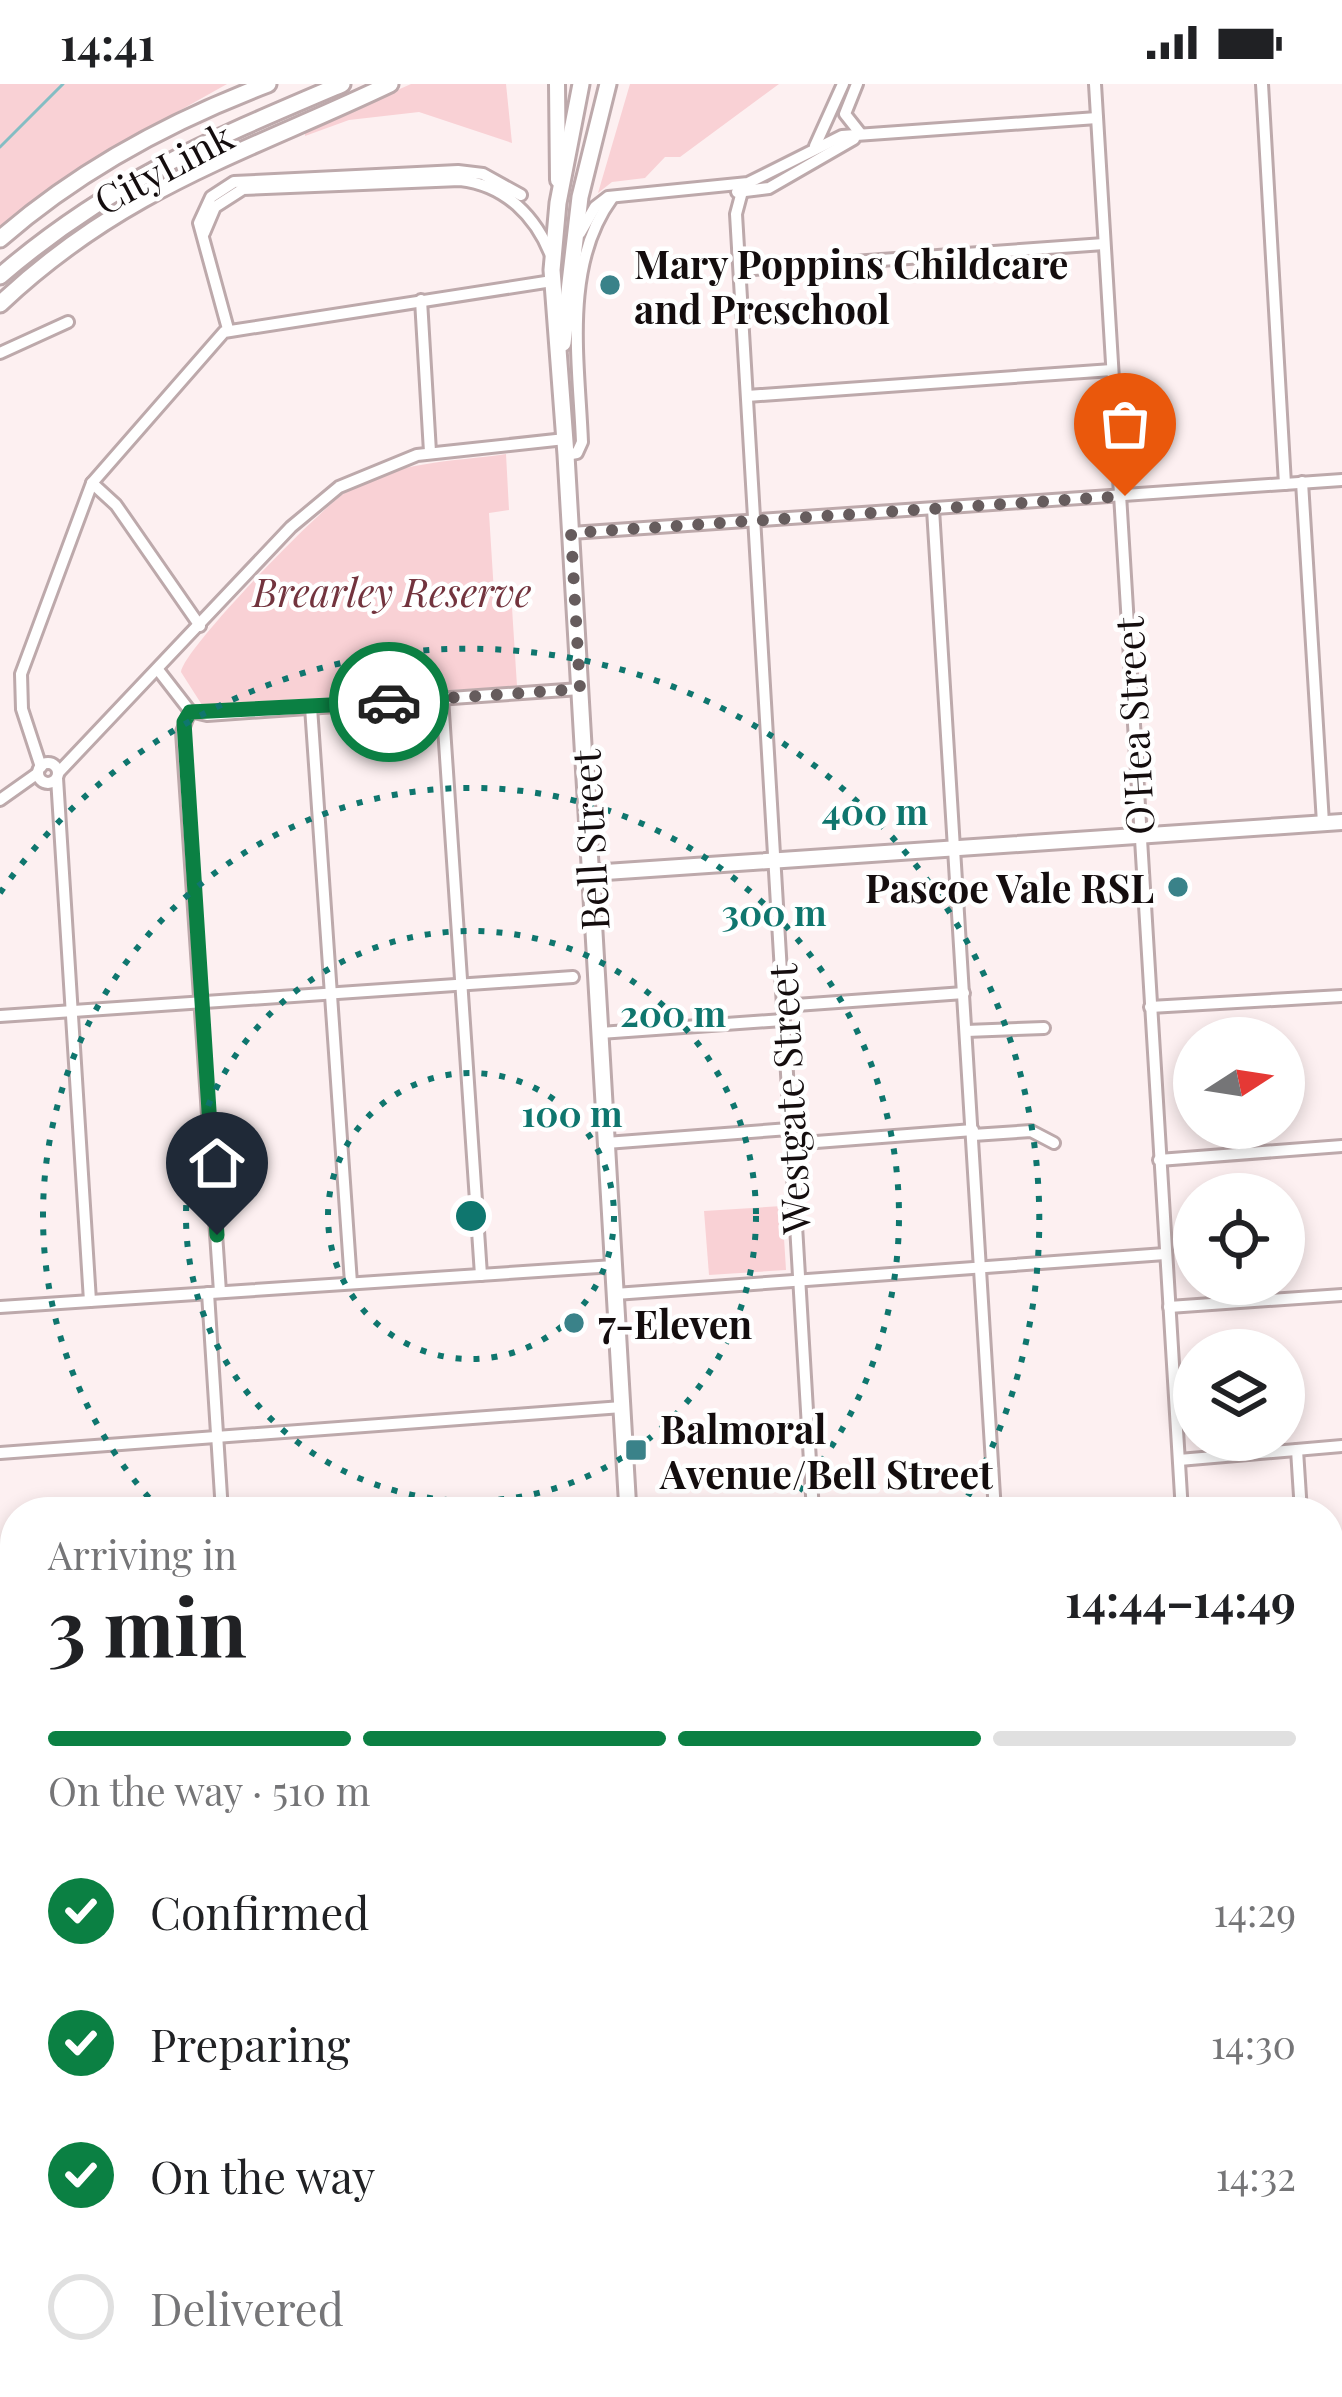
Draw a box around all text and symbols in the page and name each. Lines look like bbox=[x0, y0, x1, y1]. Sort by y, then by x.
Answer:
text: 14:41 bbox=[60, 12, 155, 72]
street label: CityLink bbox=[84, 109, 242, 225]
place label: Mary Poppins Childcare and Preschool bbox=[634, 237, 1069, 334]
marker: Mary Poppins Childcare and Preschool bbox=[597, 272, 623, 298]
pin bbox=[1074, 373, 1176, 496]
icon: bag bbox=[1092, 391, 1158, 457]
park label: Brearley Reserve bbox=[251, 565, 532, 617]
street label: O'Hea Street bbox=[1101, 615, 1165, 836]
courier bbox=[329, 642, 449, 762]
icon: car bbox=[356, 669, 422, 735]
street label: Bell Street bbox=[558, 747, 620, 932]
text: 400 m bbox=[822, 786, 929, 834]
place label: Pascoe Vale RSL bbox=[865, 861, 1154, 913]
marker: Pascoe Vale RSL bbox=[1165, 874, 1191, 900]
text: 300 m bbox=[722, 887, 827, 935]
street label: Westgate Street bbox=[755, 961, 821, 1236]
text: 200 m bbox=[620, 988, 727, 1036]
north arrow bbox=[1173, 1017, 1305, 1149]
map controls bbox=[1173, 1017, 1305, 1461]
text: 100 m bbox=[521, 1088, 623, 1136]
pin bbox=[166, 1112, 268, 1235]
icon: home bbox=[184, 1130, 250, 1196]
button: locate bbox=[1173, 1173, 1305, 1305]
centre of rings bbox=[450, 1195, 492, 1237]
place label: 7-Eleven bbox=[598, 1297, 752, 1349]
marker: 7-Eleven bbox=[561, 1310, 587, 1336]
button: layers bbox=[1173, 1329, 1305, 1461]
place label: Balmoral Avenue/Bell Street bbox=[659, 1402, 993, 1499]
marker: Balmoral Avenue/Bell Street bbox=[623, 1437, 649, 1463]
text: Arriving in bbox=[48, 1528, 237, 1580]
text: 14:44–14:49 bbox=[1065, 1569, 1296, 1629]
text: 3 min bbox=[48, 1573, 247, 1677]
text: On the way · 510 m bbox=[48, 1764, 370, 1816]
icon: check bbox=[48, 1878, 114, 1944]
text: Confirmed bbox=[150, 1881, 369, 1941]
text: 14:29 bbox=[1213, 1885, 1296, 1937]
icon: check bbox=[48, 2010, 114, 2076]
text: Preparing bbox=[150, 2013, 350, 2073]
text: 14:30 bbox=[1211, 2017, 1296, 2069]
icon: check bbox=[48, 2142, 114, 2208]
text: On the way bbox=[150, 2145, 375, 2205]
text: 14:32 bbox=[1216, 2149, 1296, 2201]
text: Delivered bbox=[150, 2277, 344, 2337]

